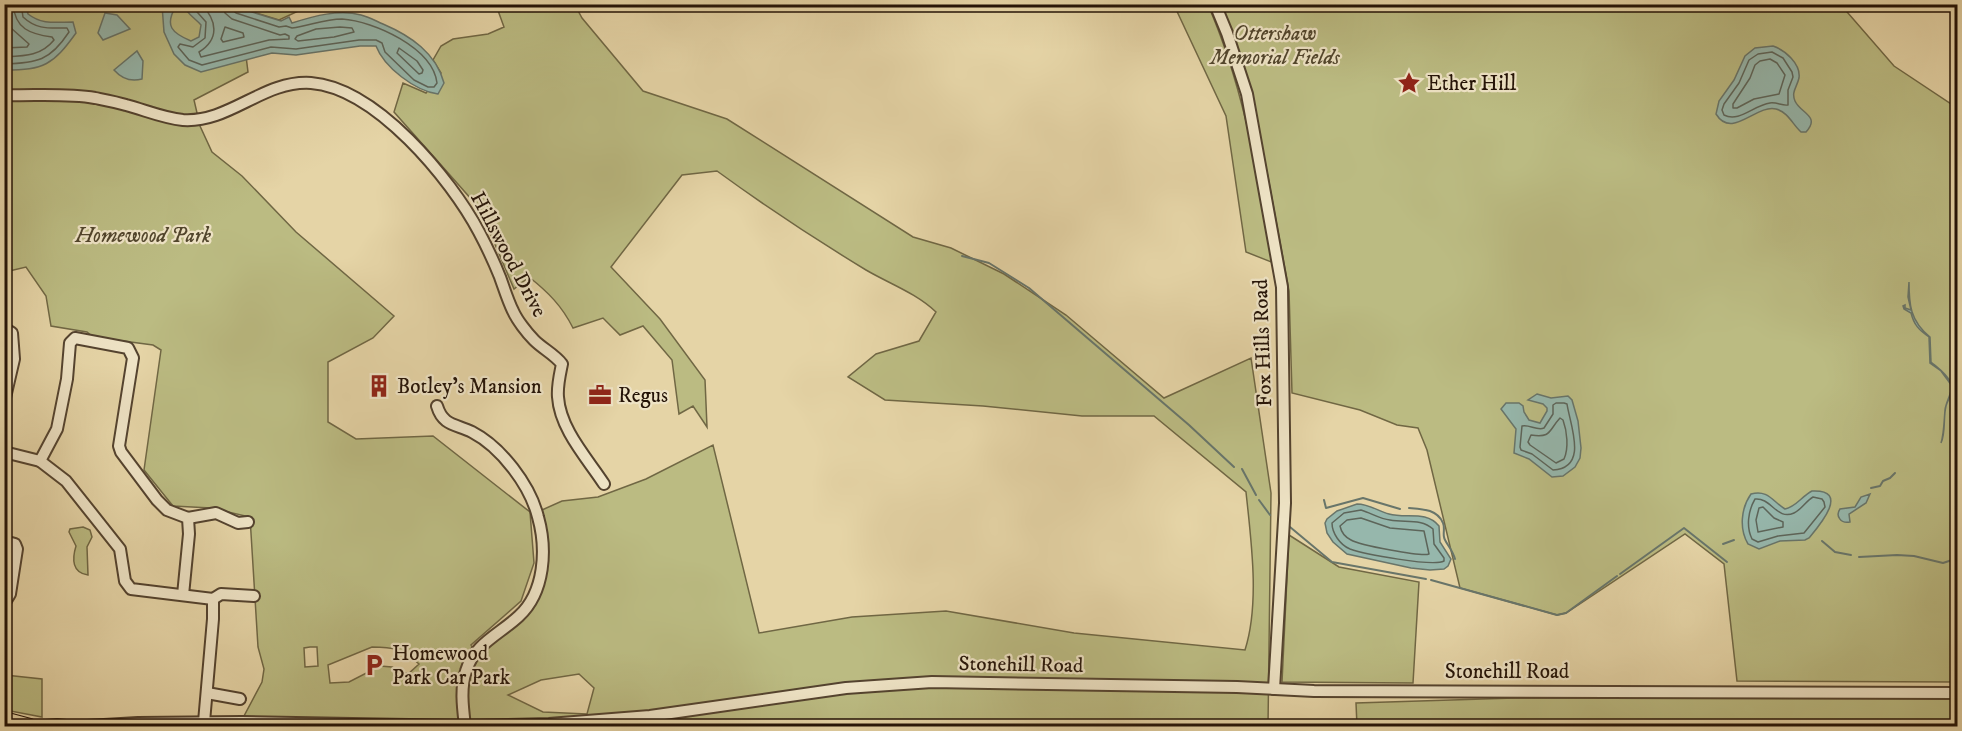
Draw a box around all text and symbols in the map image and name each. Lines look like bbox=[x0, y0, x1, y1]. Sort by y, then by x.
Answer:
park label: Ottershaw Memorial Fields bbox=[1208, 21, 1340, 71]
place icon: Ether Hill bbox=[1396, 70, 1422, 96]
place label: Ether Hill bbox=[1427, 71, 1517, 97]
street label: Hillswood Drive bbox=[464, 187, 552, 322]
park label: Homewood Park bbox=[74, 223, 211, 249]
street label: Fox Hills Road bbox=[1248, 278, 1278, 407]
building icon: Botley's Mansion bbox=[366, 373, 392, 399]
place label: Botley's Mansion bbox=[397, 374, 542, 400]
office icon: Regus bbox=[587, 382, 613, 408]
place label: Regus bbox=[618, 383, 668, 409]
place label: Homewood Park Car Park bbox=[392, 641, 511, 691]
street label: Stonehill Road bbox=[958, 651, 1084, 679]
parking icon: Homewood Park Car Park bbox=[361, 652, 387, 678]
street label: Stonehill Road bbox=[1445, 659, 1570, 685]

